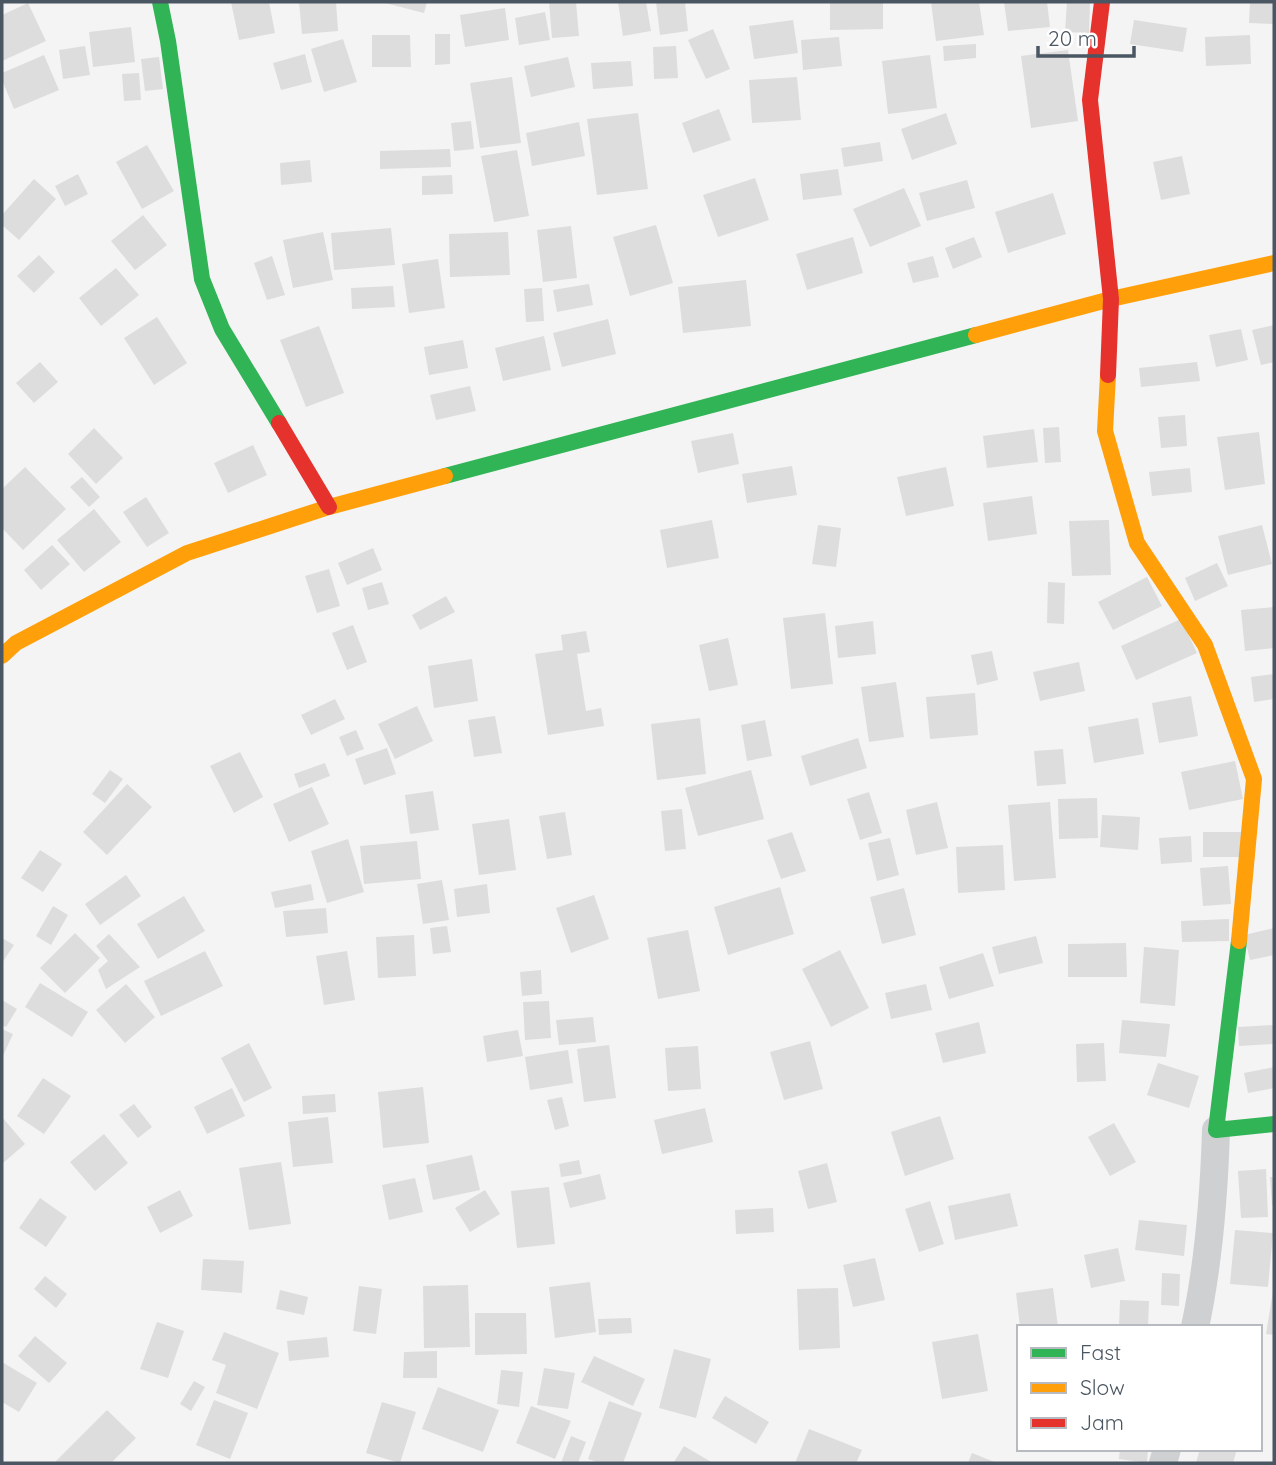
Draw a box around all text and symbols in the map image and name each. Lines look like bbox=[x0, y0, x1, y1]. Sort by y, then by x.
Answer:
scale bar bbox=[1038, 14, 1134, 58]
text: 20 m bbox=[1048, 25, 1097, 51]
legend bbox=[1017, 1325, 1262, 1451]
text: Fast bbox=[1080, 1339, 1121, 1365]
text: Slow bbox=[1080, 1374, 1125, 1400]
text: Jam bbox=[1080, 1409, 1124, 1435]

